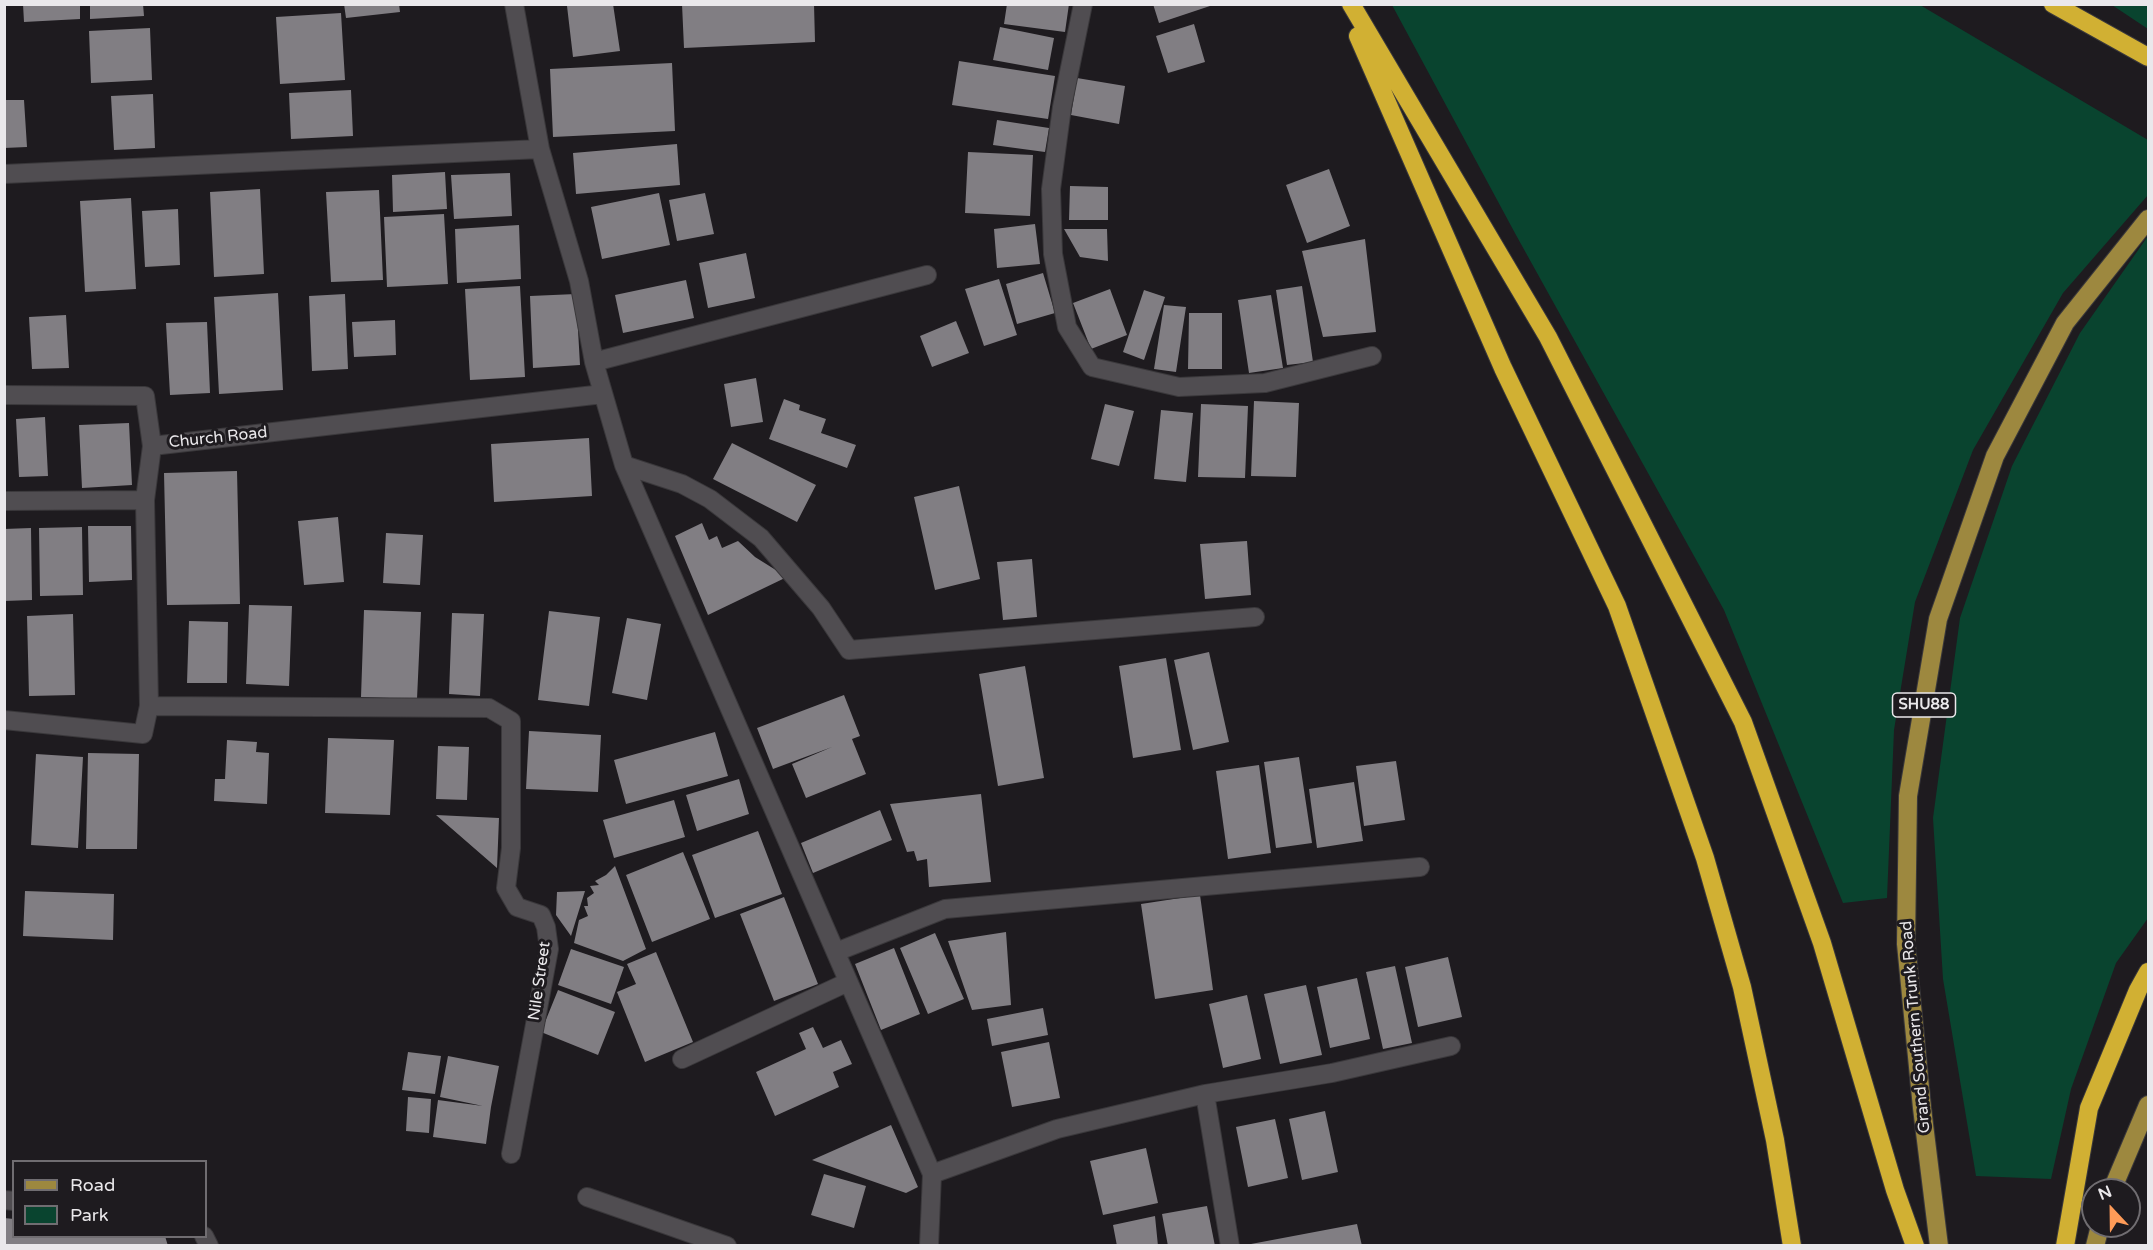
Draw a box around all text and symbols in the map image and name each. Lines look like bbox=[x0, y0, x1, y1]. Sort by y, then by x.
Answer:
street label: Church Road bbox=[168, 423, 268, 453]
road number: SHU88 bbox=[1892, 693, 1956, 717]
street label: Grand Southern Trunk Road bbox=[1897, 920, 1935, 1134]
street label: Nile Street bbox=[525, 940, 555, 1022]
legend bbox=[12, 1160, 207, 1238]
text: Road bbox=[70, 1174, 115, 1196]
north arrow bbox=[2081, 1178, 2141, 1238]
text: N bbox=[2095, 1181, 2115, 1205]
text: Park bbox=[70, 1204, 108, 1226]

